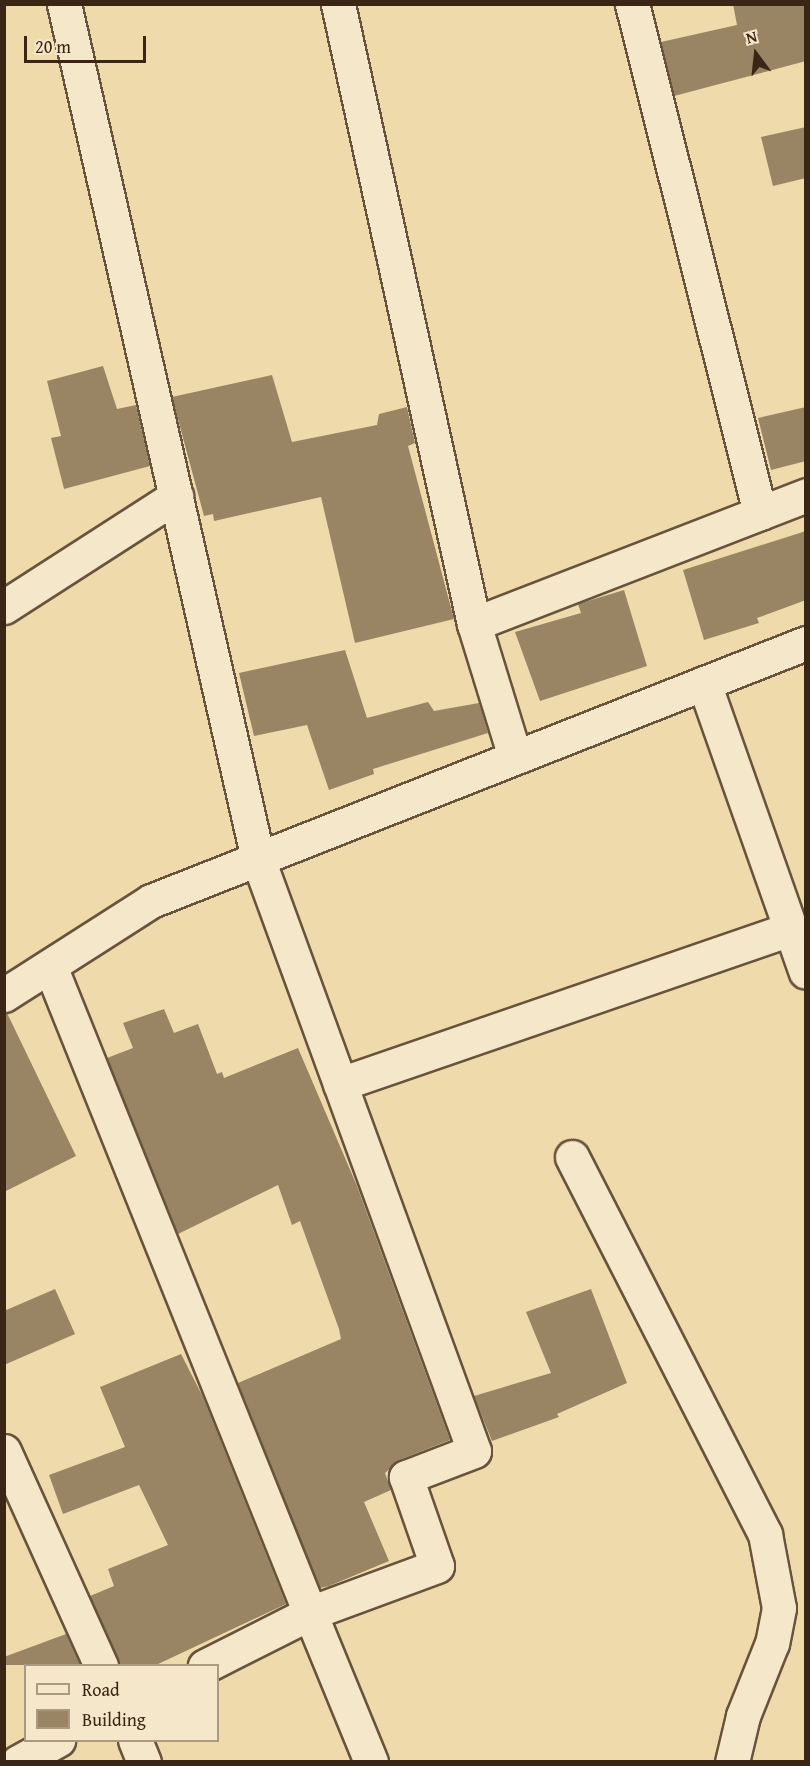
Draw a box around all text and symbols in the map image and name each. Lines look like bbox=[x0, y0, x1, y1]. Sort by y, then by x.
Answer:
scale bar bbox=[27, 24, 148, 62]
north arrow bbox=[726, 24, 786, 84]
text: N bbox=[743, 24, 760, 50]
text: 20 m bbox=[35, 33, 71, 60]
legend bbox=[24, 1664, 219, 1742]
text: Road bbox=[82, 1676, 120, 1703]
text: Building bbox=[82, 1706, 146, 1733]

